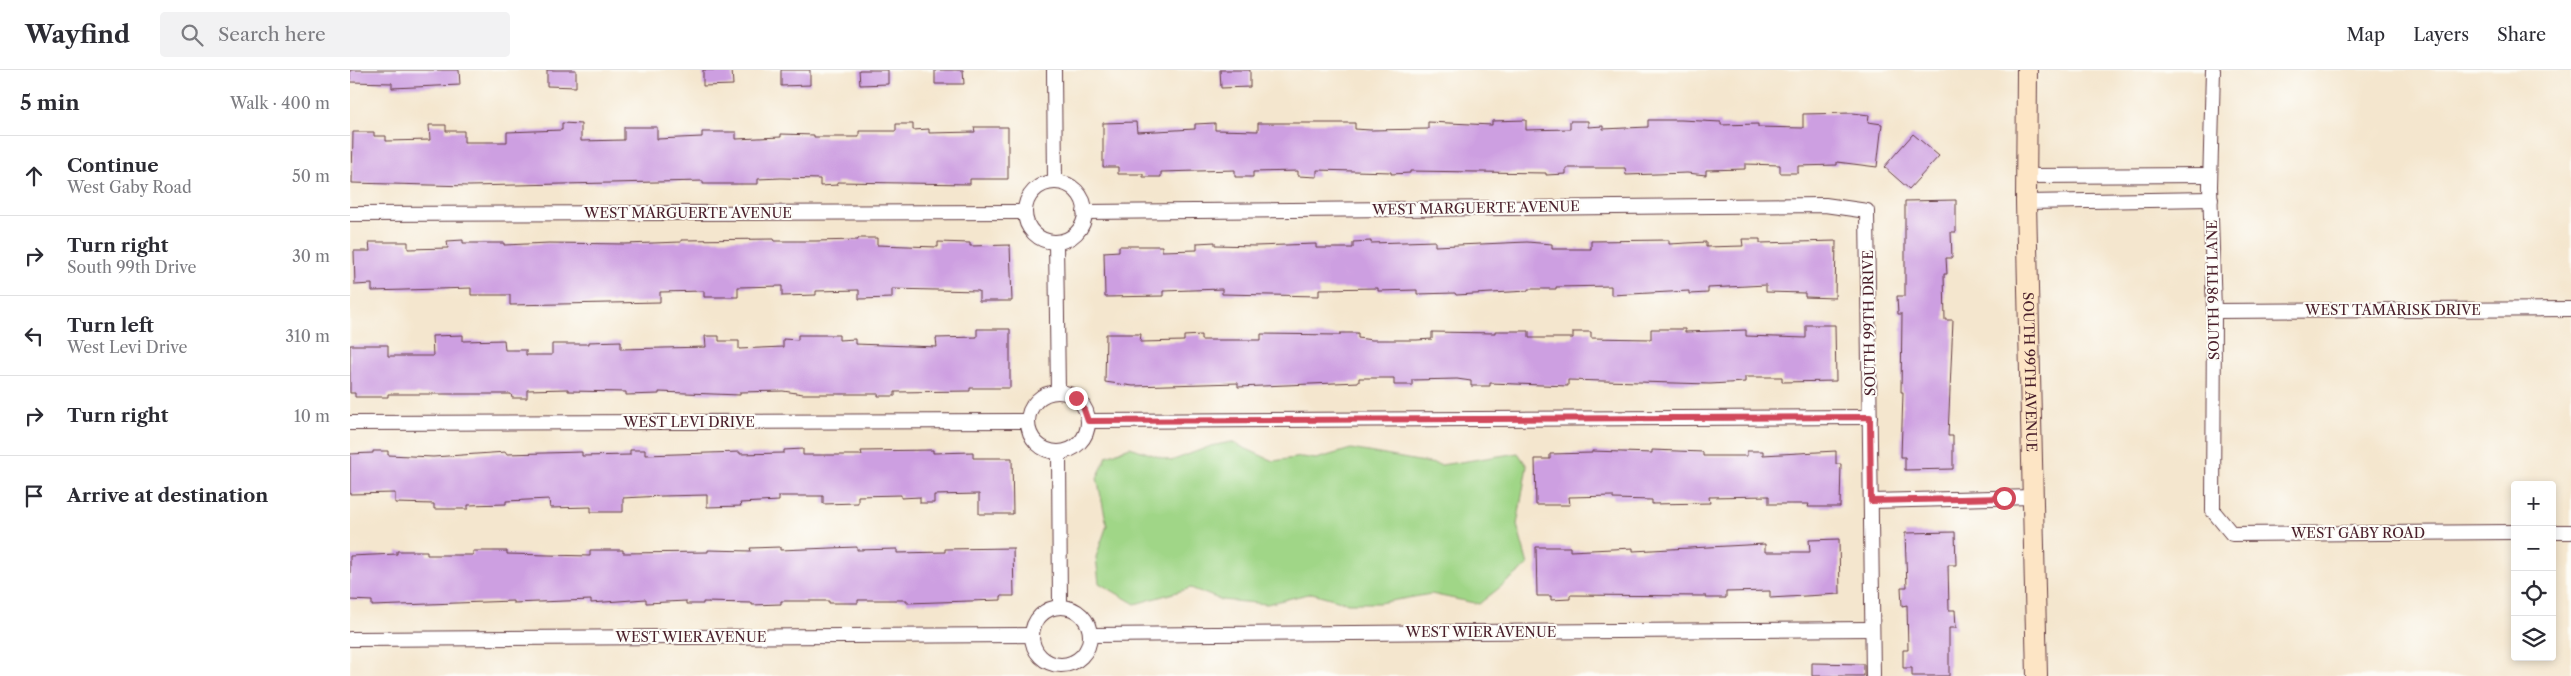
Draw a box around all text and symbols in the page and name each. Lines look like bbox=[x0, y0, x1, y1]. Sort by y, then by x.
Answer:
search box bbox=[160, 12, 510, 57]
text: Wayfind bbox=[25, 20, 130, 49]
icon: search bbox=[178, 21, 206, 49]
text: Search here bbox=[218, 23, 326, 46]
text: Map bbox=[2347, 24, 2385, 46]
text: Layers bbox=[2413, 24, 2469, 46]
text: Share bbox=[2497, 24, 2546, 46]
text: 5 min bbox=[20, 90, 80, 115]
text: Walk · 400 m bbox=[230, 93, 330, 113]
text: Continue bbox=[67, 154, 159, 177]
icon: ahead bbox=[20, 162, 48, 190]
text: 50 m bbox=[292, 166, 330, 186]
text: West Gaby Road bbox=[67, 177, 192, 197]
street label: WEST MARGUERTE AVENUE bbox=[1371, 197, 1580, 219]
street label: WEST MARGUERTE AVENUE bbox=[583, 204, 792, 222]
street label: SOUTH 98TH LANE bbox=[2203, 220, 2223, 360]
text: Turn right bbox=[67, 234, 168, 257]
icon: right bbox=[20, 242, 48, 270]
text: 30 m bbox=[292, 246, 330, 266]
street label: SOUTH 99TH DRIVE bbox=[1859, 250, 1879, 396]
text: South 99th Drive bbox=[67, 257, 196, 277]
street label: SOUTH 99TH AVENUE bbox=[2019, 292, 2041, 452]
street label: WEST TAMARISK DRIVE bbox=[2304, 301, 2481, 319]
text: Turn left bbox=[67, 314, 154, 337]
icon: left bbox=[20, 322, 48, 350]
text: 310 m bbox=[285, 326, 330, 346]
text: West Levi Drive bbox=[67, 337, 187, 357]
route end bbox=[1065, 387, 1088, 410]
icon: right bbox=[20, 402, 48, 430]
text: Turn right bbox=[67, 404, 168, 427]
text: 10 m bbox=[294, 406, 330, 426]
street label: WEST LEVI DRIVE bbox=[622, 413, 755, 431]
map controls bbox=[2511, 481, 2556, 661]
button: + bbox=[2511, 481, 2556, 526]
icon: arrive bbox=[20, 482, 48, 510]
text: Arrive at destination bbox=[67, 484, 268, 507]
route start bbox=[1993, 487, 2016, 510]
street label: WEST GABY ROAD bbox=[2290, 524, 2425, 542]
button: − bbox=[2511, 526, 2556, 571]
button: locate bbox=[2511, 571, 2556, 616]
button: layers bbox=[2511, 616, 2556, 661]
street label: WEST WIER AVENUE bbox=[1405, 623, 1556, 641]
street label: WEST WIER AVENUE bbox=[615, 628, 766, 646]

